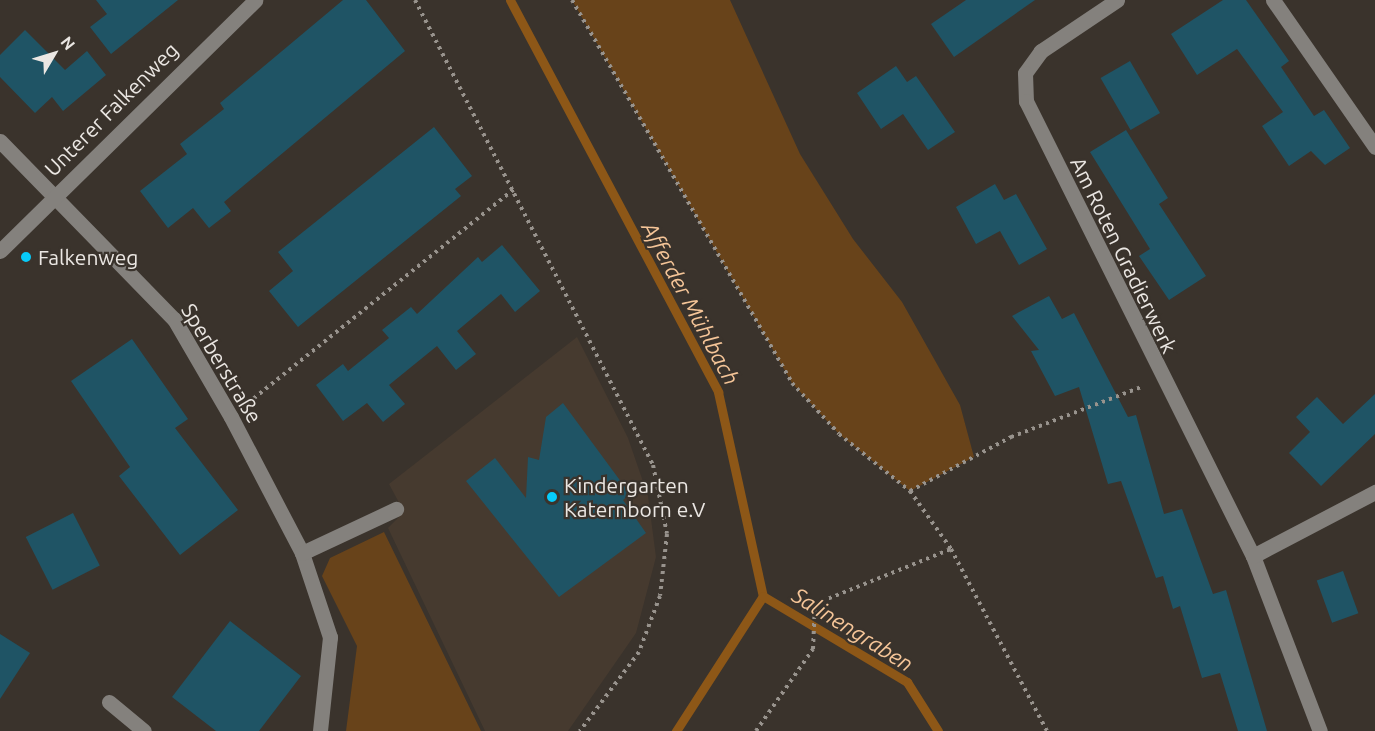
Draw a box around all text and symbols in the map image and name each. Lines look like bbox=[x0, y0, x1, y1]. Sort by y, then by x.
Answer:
north arrow bbox=[24, 24, 84, 84]
text: N bbox=[57, 33, 79, 53]
street label: Unterer Falkenweg bbox=[39, 37, 183, 181]
street label: Am Roten Gradierwerk bbox=[1066, 153, 1182, 357]
water label: Afferder Mühlbach bbox=[637, 217, 745, 389]
place label: Falkenweg bbox=[38, 244, 138, 270]
marker: Falkenweg bbox=[19, 250, 33, 264]
street label: Sperberstraße bbox=[176, 299, 268, 427]
place label: Kindergarten Katernborn e.V bbox=[564, 472, 705, 522]
marker: Kindergarten Katernborn e.V bbox=[545, 490, 559, 504]
water label: Salinengraben bbox=[788, 581, 918, 677]

